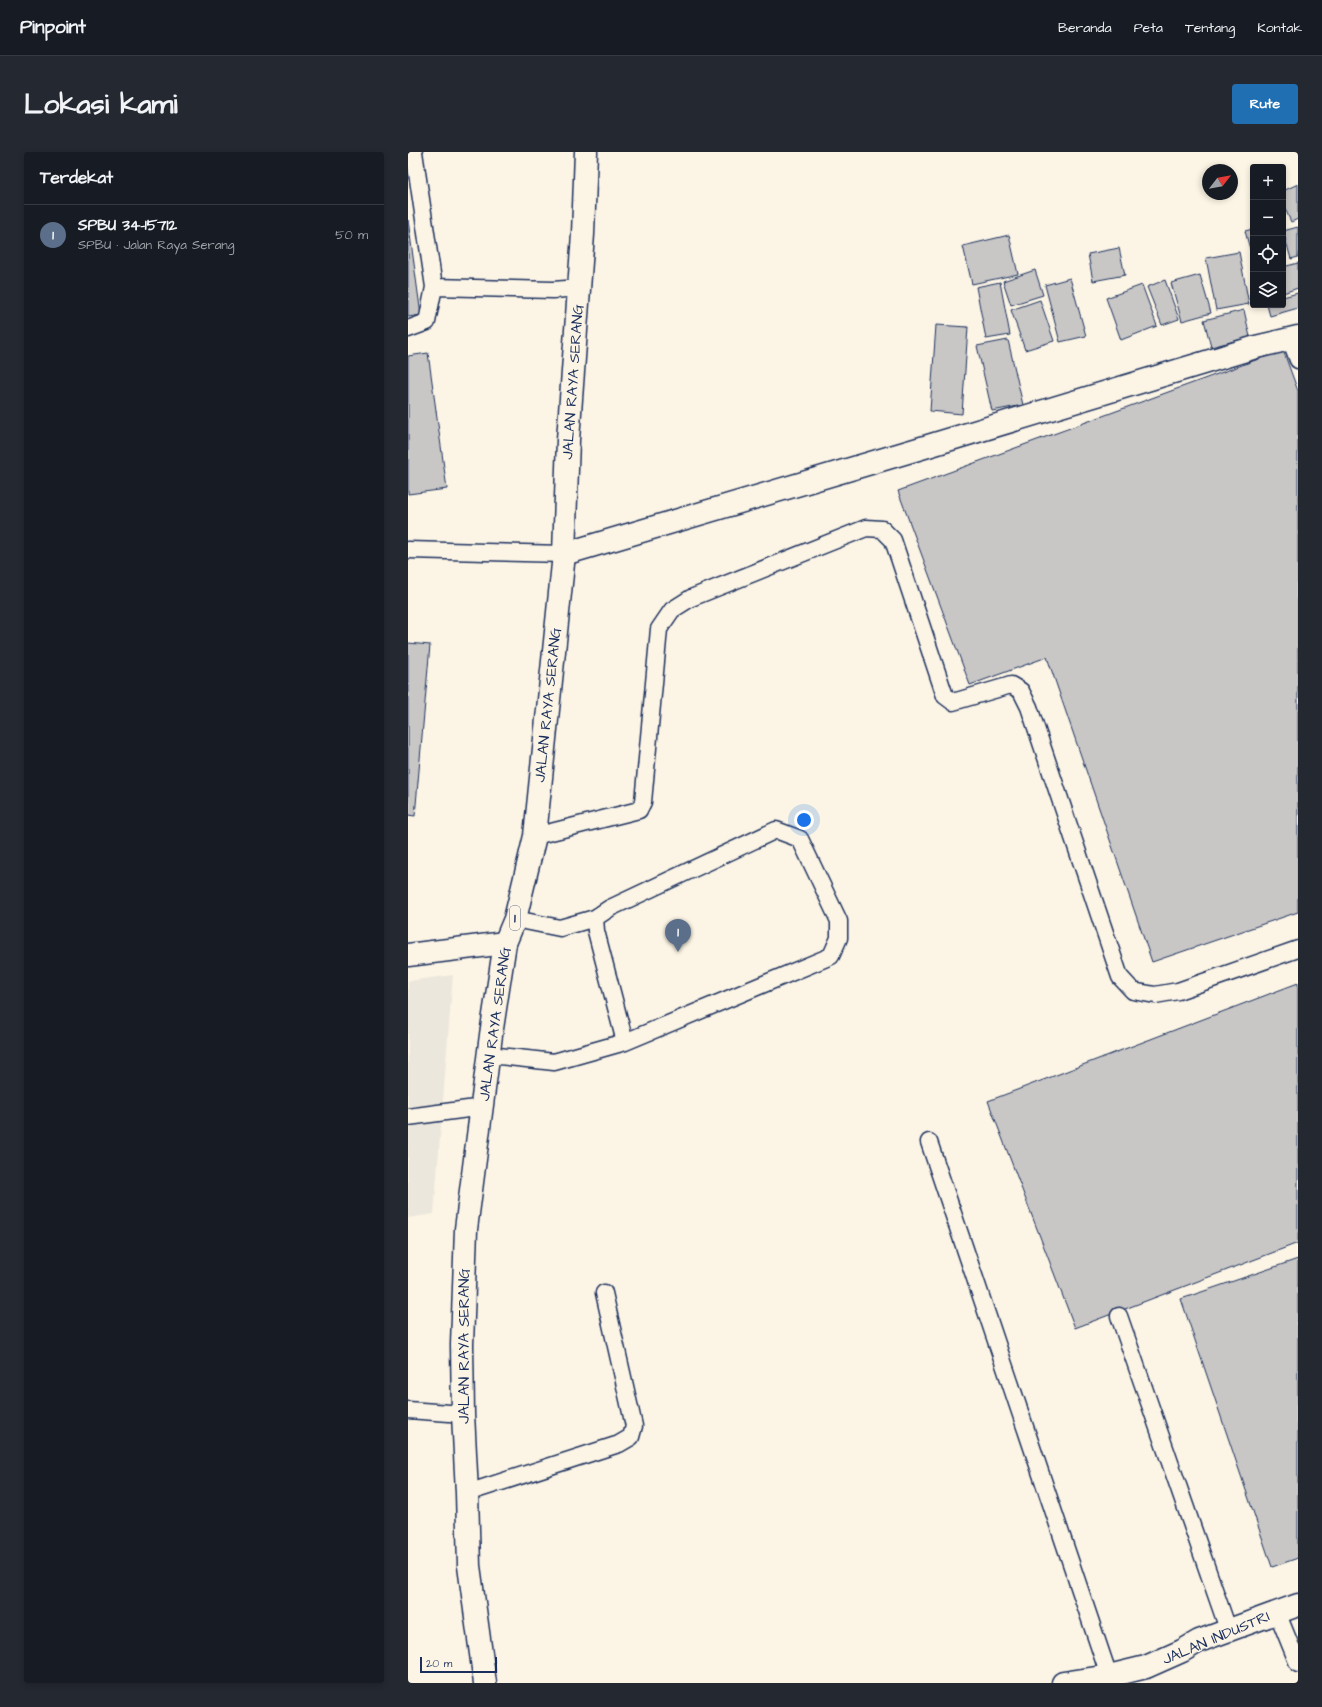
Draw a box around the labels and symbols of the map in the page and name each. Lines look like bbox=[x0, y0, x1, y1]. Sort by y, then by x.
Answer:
north arrow bbox=[1202, 164, 1238, 200]
street label: JALAN RAYA SERANG bbox=[557, 303, 589, 460]
street label: JALAN RAYA SERANG bbox=[529, 626, 567, 783]
your location bbox=[794, 810, 814, 830]
road number: 1 bbox=[510, 906, 520, 930]
pin: 1 bbox=[665, 919, 691, 952]
street label: JALAN RAYA SERANG bbox=[474, 945, 516, 1102]
street label: JALAN RAYA SERANG bbox=[454, 1268, 475, 1424]
street label: JALAN INDUSTRI bbox=[1159, 1606, 1273, 1670]
scale bar bbox=[420, 1655, 497, 1674]

